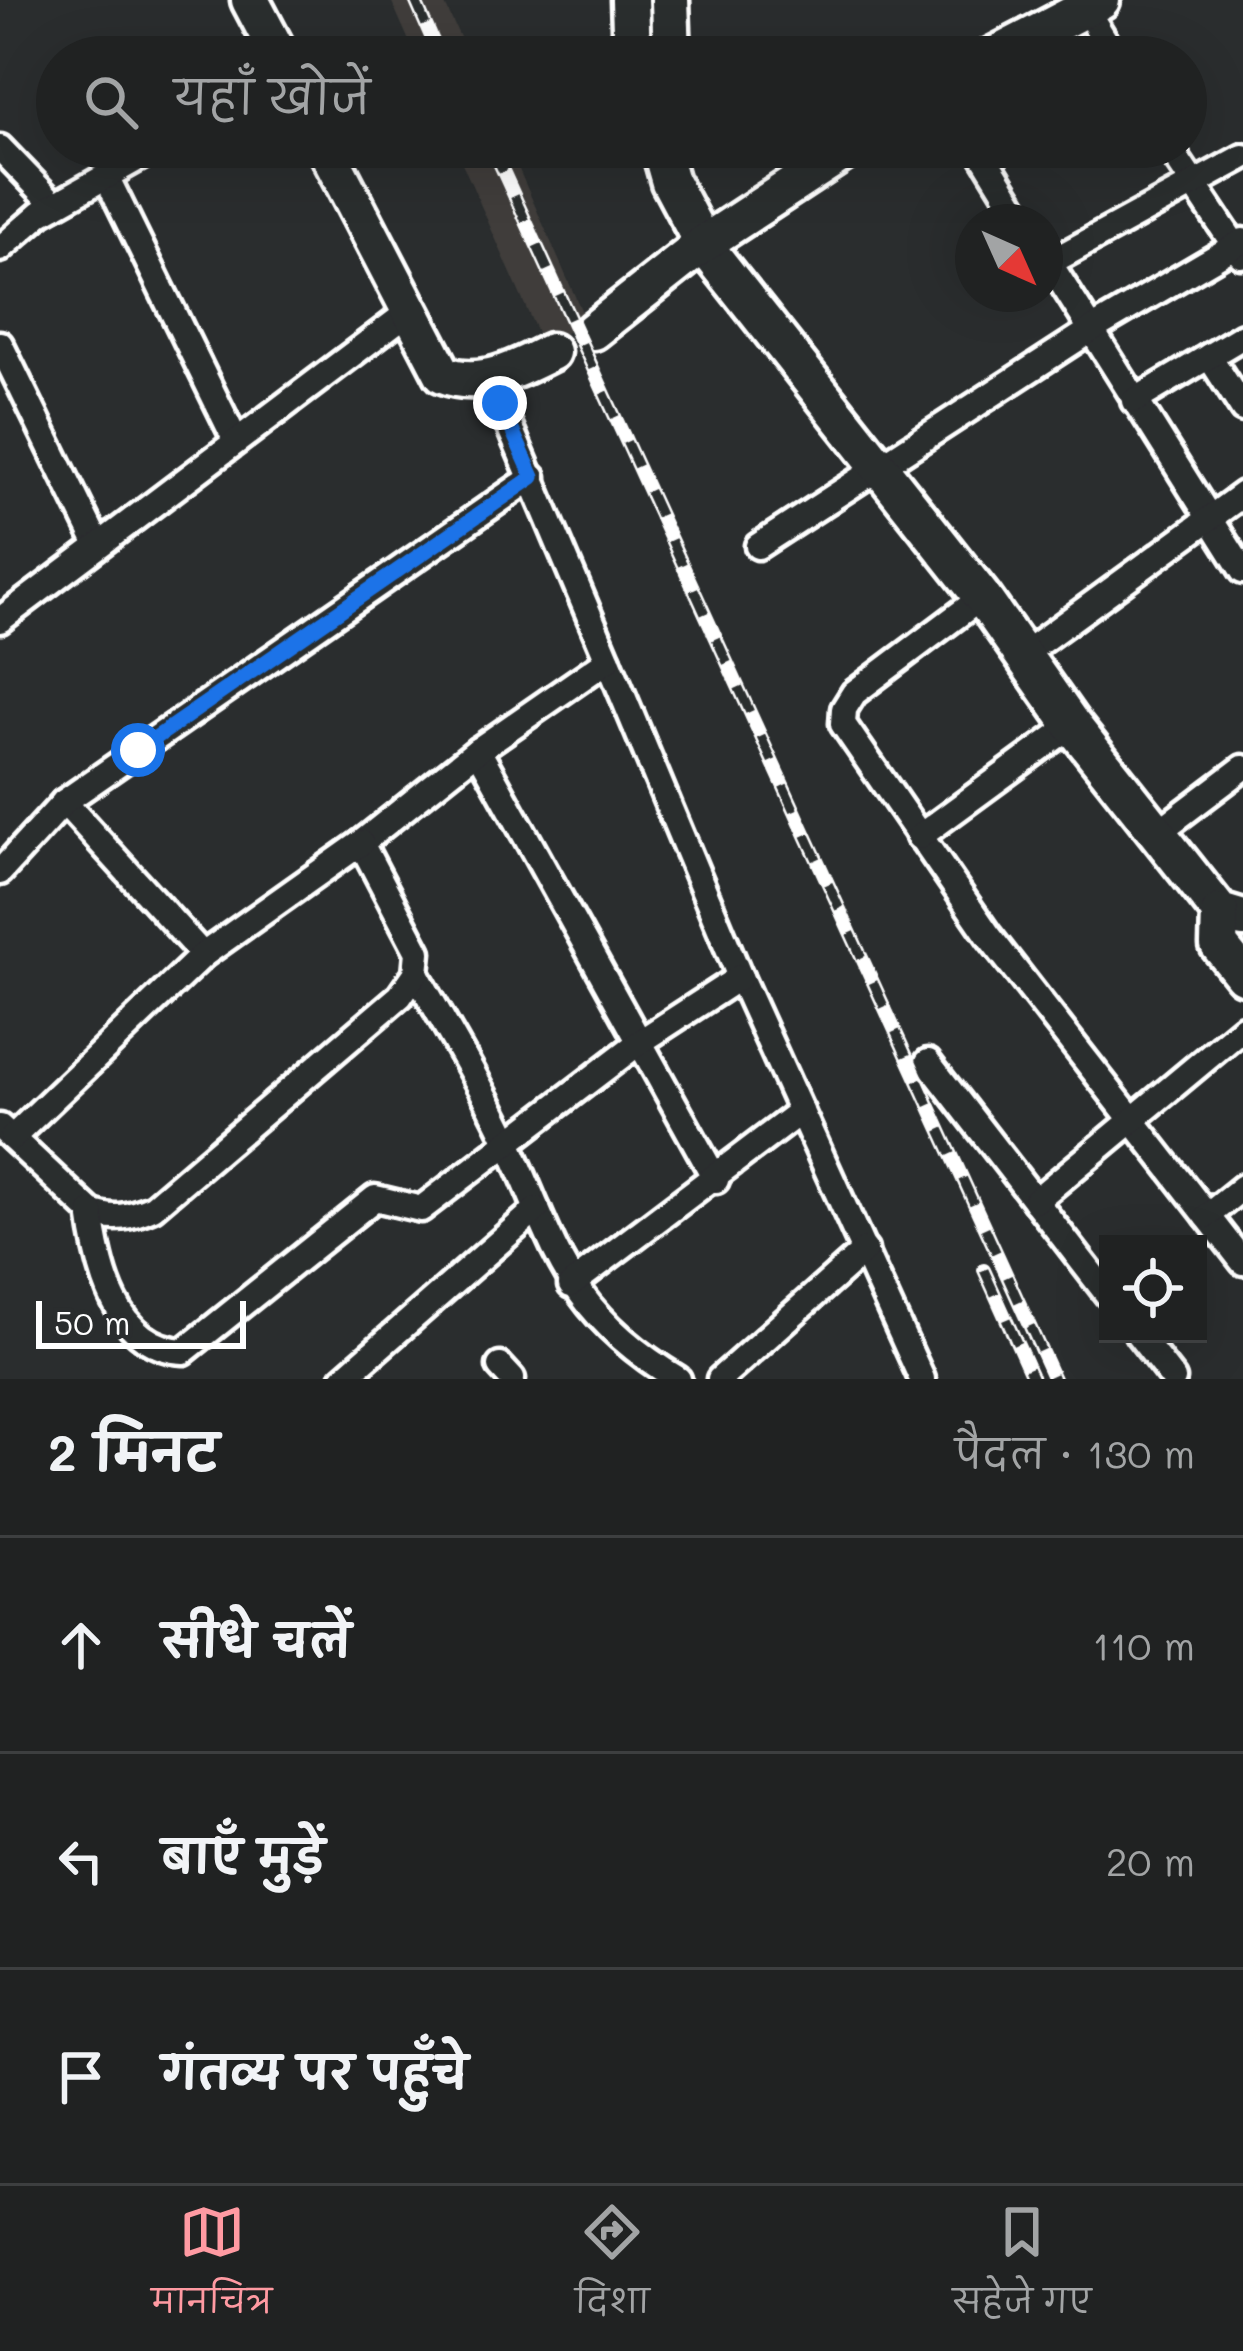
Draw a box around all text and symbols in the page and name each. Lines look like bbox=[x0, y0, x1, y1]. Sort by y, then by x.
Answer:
search box bbox=[36, 36, 1207, 168]
text: यहाँ खोजें bbox=[174, 67, 370, 125]
icon: search bbox=[78, 69, 144, 135]
north arrow bbox=[955, 204, 1063, 312]
route end bbox=[473, 376, 527, 430]
route start bbox=[111, 723, 165, 777]
map controls bbox=[1099, 1235, 1207, 1343]
button: locate bbox=[1099, 1235, 1207, 1343]
scale bar bbox=[36, 1295, 246, 1348]
text: 50 m bbox=[54, 1300, 130, 1343]
text: 2 मिनट bbox=[48, 1417, 219, 1484]
text: पैदल · 130 m bbox=[955, 1427, 1195, 1478]
text: सीधे चलें bbox=[162, 1610, 351, 1668]
icon: ahead bbox=[48, 1612, 114, 1678]
text: 110 m bbox=[1093, 1619, 1195, 1670]
text: बाएँ मुड़ें bbox=[162, 1826, 325, 1884]
icon: left bbox=[48, 1828, 114, 1894]
text: 20 m bbox=[1106, 1835, 1195, 1886]
text: गंतव्य पर पहुँचे bbox=[162, 2042, 468, 2100]
icon: arrive bbox=[48, 2044, 114, 2110]
tab: मानचित्र bbox=[151, 2199, 272, 2338]
tab: दिशा bbox=[575, 2199, 650, 2338]
tab: सहेजे गए bbox=[953, 2199, 1092, 2338]

